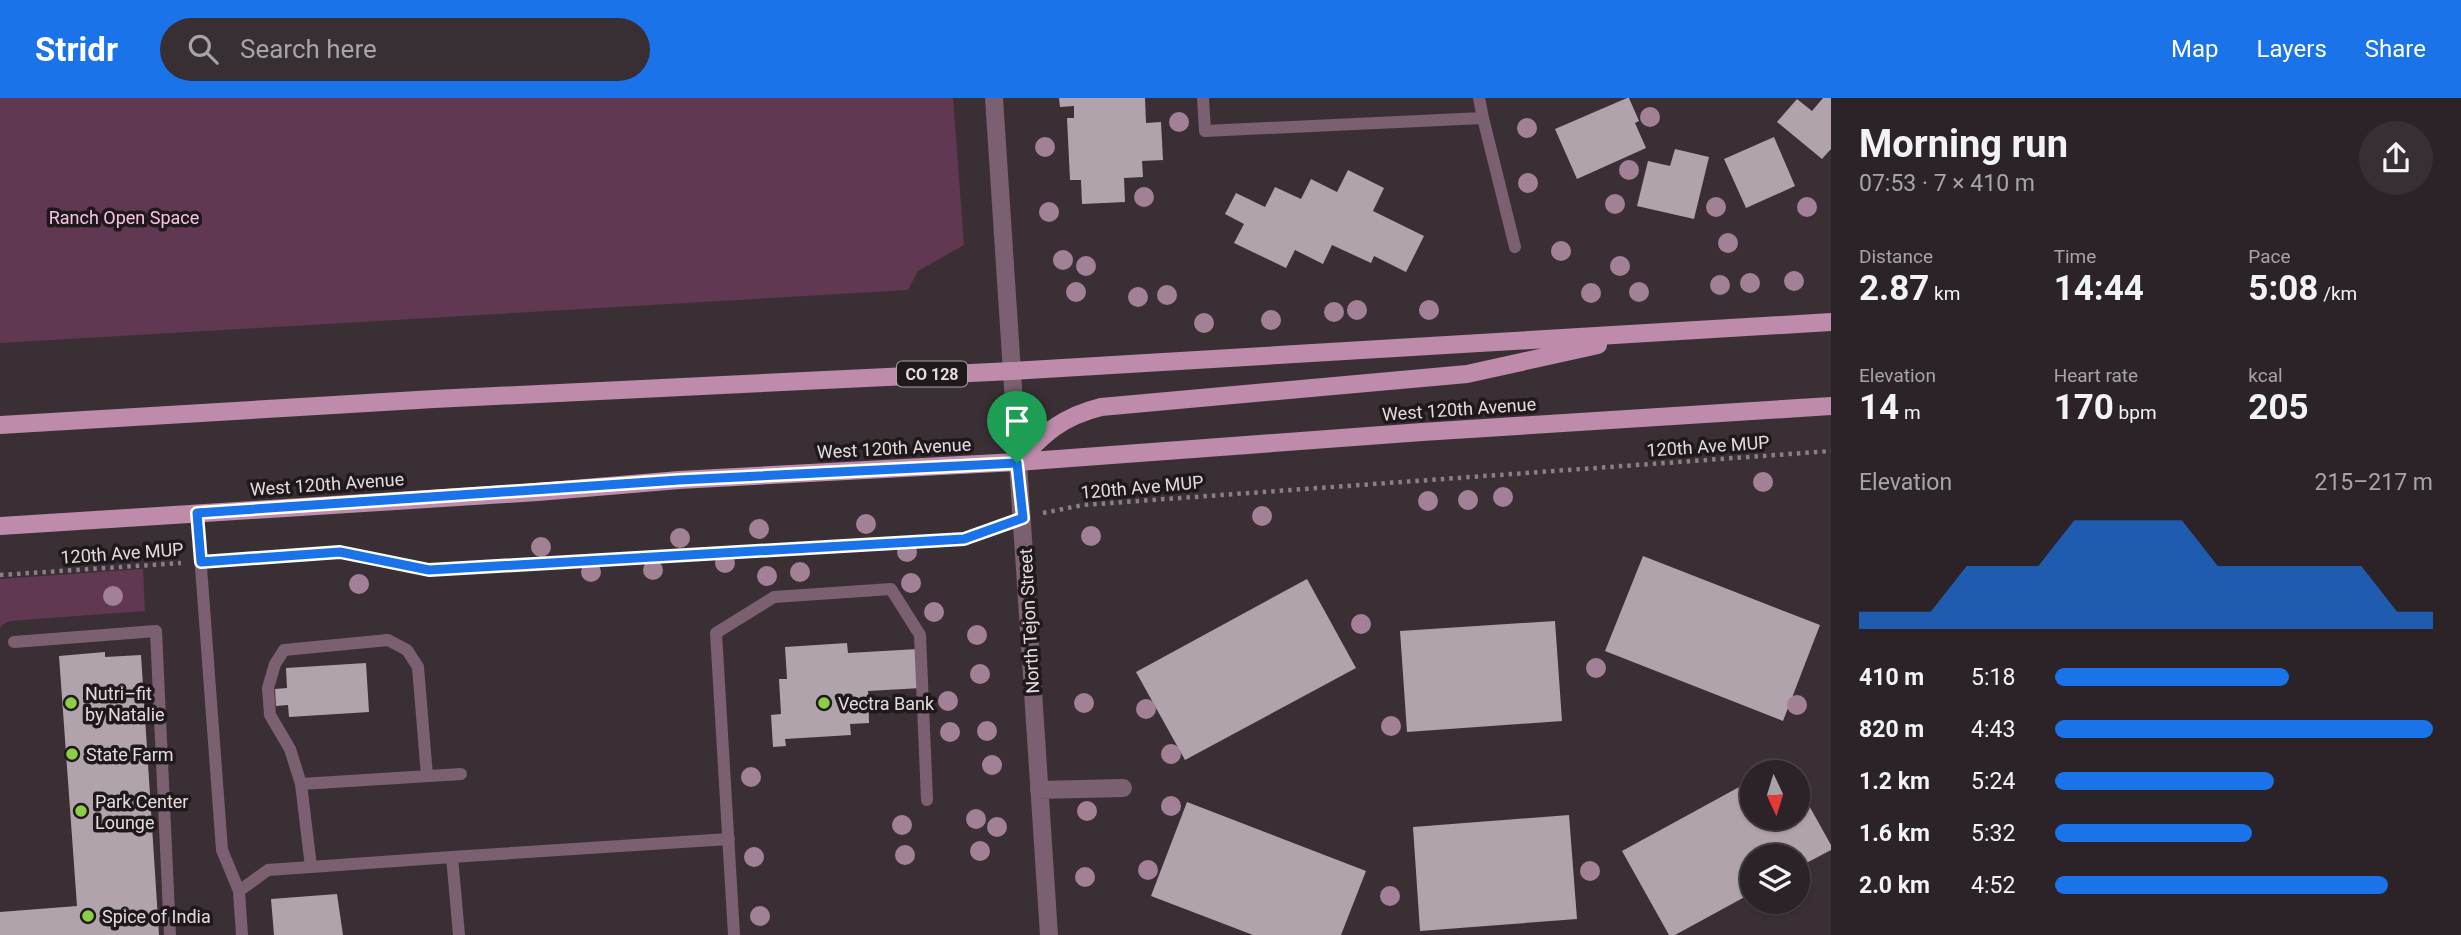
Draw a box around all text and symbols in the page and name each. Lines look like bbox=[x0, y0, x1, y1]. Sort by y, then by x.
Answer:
search box bbox=[160, 18, 650, 81]
text: Stridr bbox=[35, 30, 118, 69]
icon: search bbox=[184, 30, 222, 68]
text: Search here bbox=[240, 34, 377, 64]
text: Map bbox=[2171, 35, 2219, 63]
text: Layers bbox=[2257, 35, 2327, 63]
text: Share bbox=[2365, 35, 2426, 63]
button: share bbox=[2359, 121, 2433, 195]
text: Morning run bbox=[1859, 122, 2068, 166]
text: 07:53 · 7 × 410 m bbox=[1859, 170, 2035, 197]
park label: Ranch Open Space bbox=[49, 207, 199, 228]
text: Distance bbox=[1859, 245, 1933, 268]
text: Time bbox=[2054, 245, 2096, 268]
text: Pace bbox=[2248, 245, 2291, 268]
text: 2.87 bbox=[1859, 268, 1929, 309]
text: 14:44 bbox=[2054, 268, 2144, 309]
text: 5:08 bbox=[2248, 268, 2318, 309]
text: km bbox=[1929, 282, 1960, 305]
text: /km bbox=[2318, 282, 2357, 305]
road number: CO 128 bbox=[897, 362, 967, 386]
text: Elevation bbox=[1859, 364, 1936, 387]
text: Heart rate bbox=[2054, 364, 2138, 387]
text: kcal bbox=[2248, 364, 2283, 387]
text: 14 bbox=[1859, 387, 1899, 428]
text: 170 bbox=[2054, 387, 2114, 428]
text: 205 bbox=[2248, 387, 2309, 428]
pin bbox=[987, 391, 1047, 463]
street label: West 120th Avenue bbox=[1381, 393, 1537, 425]
text: m bbox=[1899, 401, 1921, 424]
text: bpm bbox=[2114, 401, 2157, 424]
icon: arrive bbox=[998, 402, 1036, 440]
street label: 120th Ave MUP bbox=[1646, 431, 1770, 461]
street label: West 120th Avenue bbox=[816, 433, 972, 463]
street label: West 120th Avenue bbox=[249, 468, 405, 500]
text: Elevation bbox=[1859, 469, 1952, 496]
text: 215–217 m bbox=[2314, 469, 2433, 496]
street label: 120th Ave MUP bbox=[1080, 471, 1204, 503]
street label: 120th Ave MUP bbox=[60, 538, 184, 568]
street label: North Tejon Street bbox=[1015, 548, 1043, 694]
text: 410 m bbox=[1859, 664, 1924, 691]
text: 5:18 bbox=[1971, 664, 2015, 691]
place label: Nutri–fit by Natalie bbox=[85, 683, 165, 725]
place label: Vectra Bank bbox=[838, 693, 935, 714]
marker: Nutri–fit by Natalie bbox=[63, 695, 79, 711]
marker: Vectra Bank bbox=[816, 695, 832, 711]
text: 820 m bbox=[1859, 716, 1924, 743]
text: 4:43 bbox=[1971, 716, 2015, 743]
place label: State Farm bbox=[86, 744, 174, 765]
marker: State Farm bbox=[64, 746, 80, 762]
north arrow bbox=[1740, 760, 1810, 830]
map controls bbox=[1740, 760, 1810, 914]
text: 1.2 km bbox=[1859, 768, 1930, 795]
text: 5:24 bbox=[1971, 768, 2015, 795]
place label: Park Center Lounge bbox=[95, 791, 188, 833]
marker: Park Center Lounge bbox=[73, 803, 89, 819]
text: 1.6 km bbox=[1859, 820, 1930, 847]
text: 5:32 bbox=[1971, 820, 2015, 847]
button: layers bbox=[1740, 844, 1810, 914]
text: 2.0 km bbox=[1859, 872, 1930, 899]
text: 4:52 bbox=[1971, 872, 2015, 899]
place label: Spice of India bbox=[102, 906, 211, 927]
marker: Spice of India bbox=[80, 908, 96, 924]

